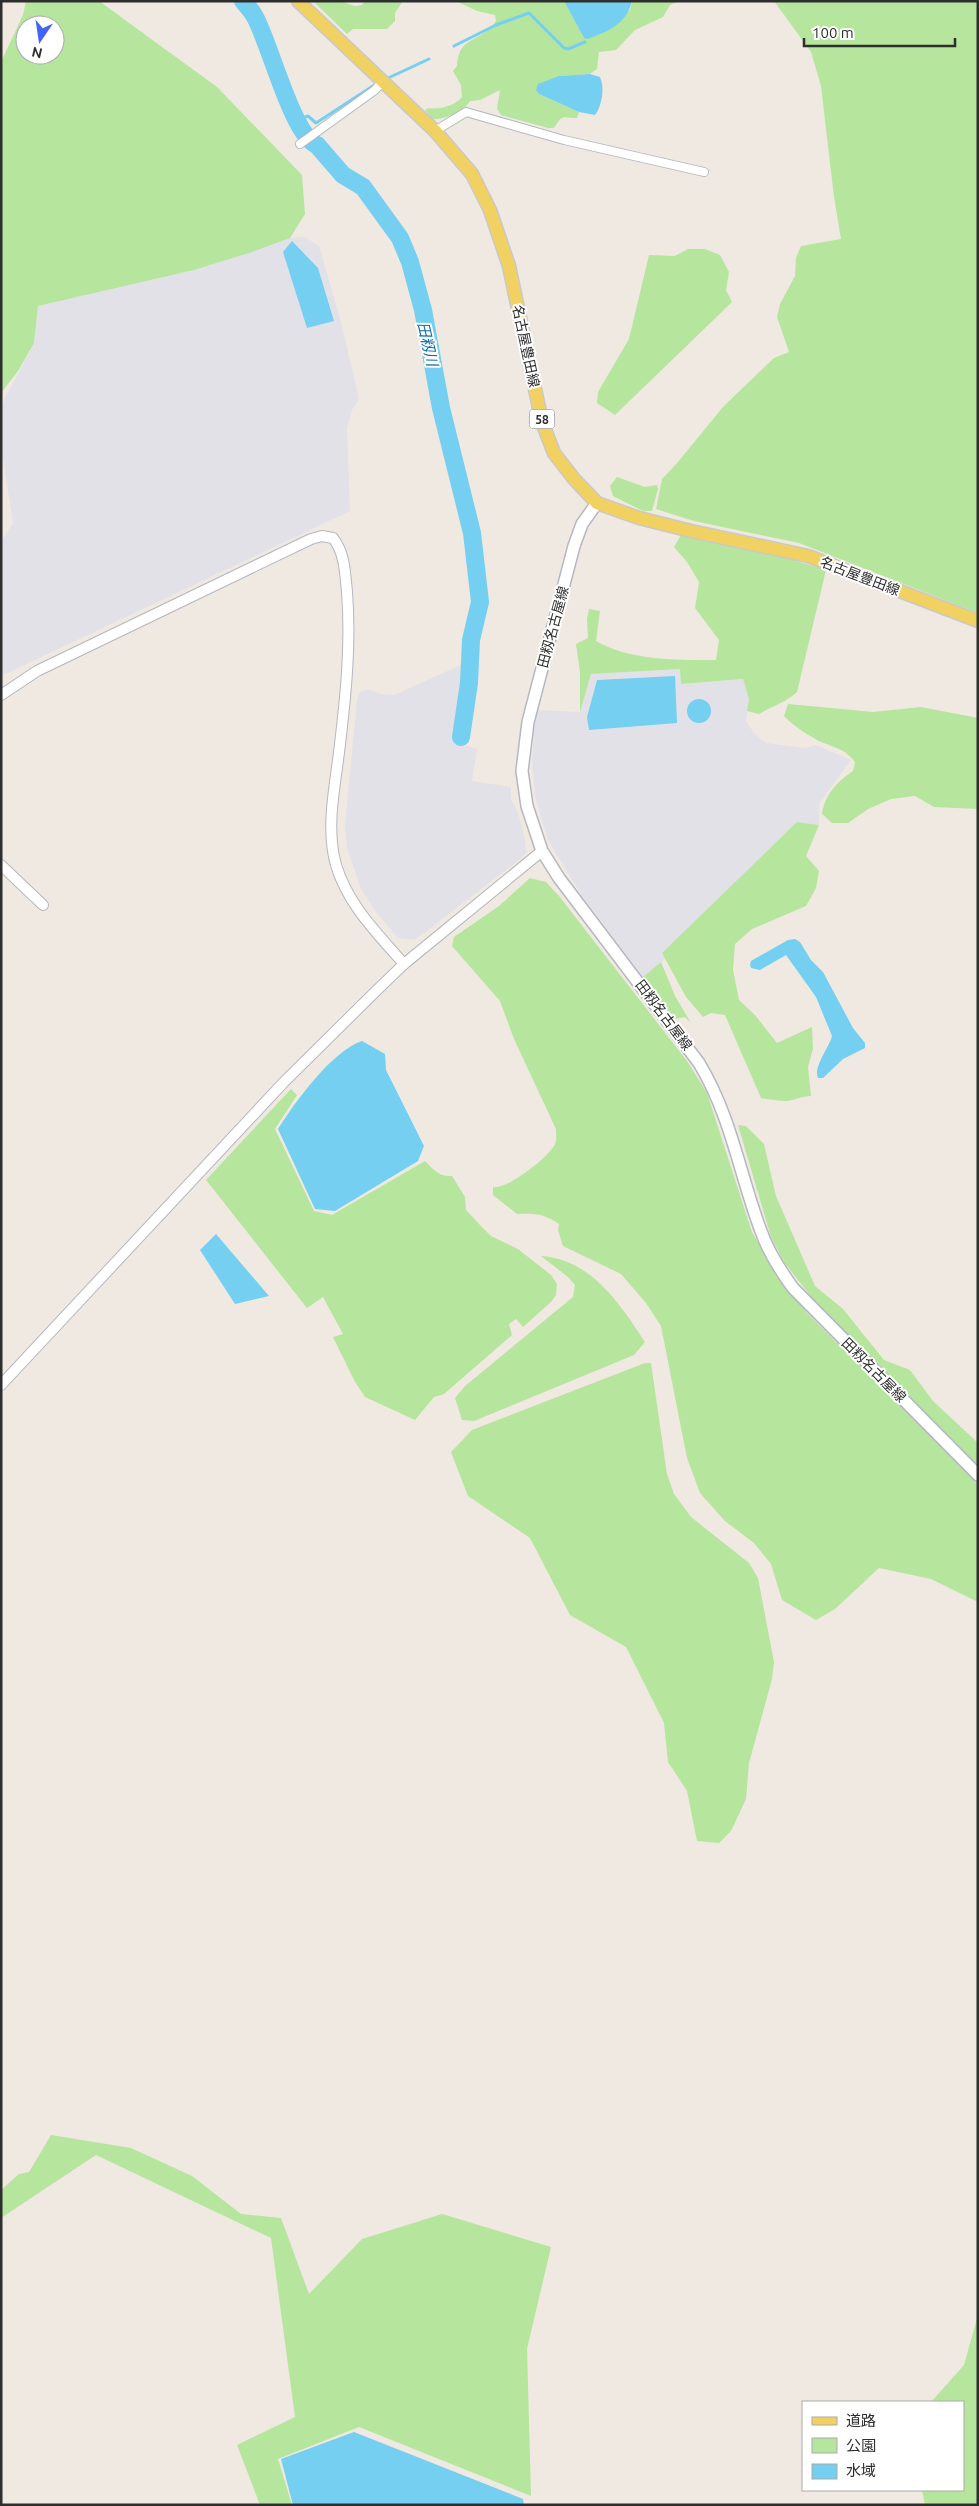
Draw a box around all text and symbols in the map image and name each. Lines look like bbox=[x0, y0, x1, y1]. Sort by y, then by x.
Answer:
north arrow bbox=[15, 15, 65, 65]
scale bar bbox=[804, 15, 955, 47]
text: 100 m bbox=[812, 24, 854, 41]
text: N bbox=[30, 44, 44, 62]
street label: 名古屋豊田線 bbox=[509, 303, 543, 389]
water label: 田籾川 bbox=[415, 320, 442, 370]
road number: 58 bbox=[530, 409, 554, 428]
street label: 名古屋豊田線 bbox=[818, 553, 902, 599]
street label: 田籾名古屋線 bbox=[534, 584, 572, 670]
street label: 田籾名古屋線 bbox=[632, 977, 696, 1053]
street label: 田籾名古屋線 bbox=[839, 1335, 909, 1405]
legend bbox=[802, 2401, 964, 2491]
text: 道路 bbox=[846, 2412, 876, 2429]
text: 公園 bbox=[846, 2437, 876, 2454]
text: 水域 bbox=[846, 2462, 876, 2479]

